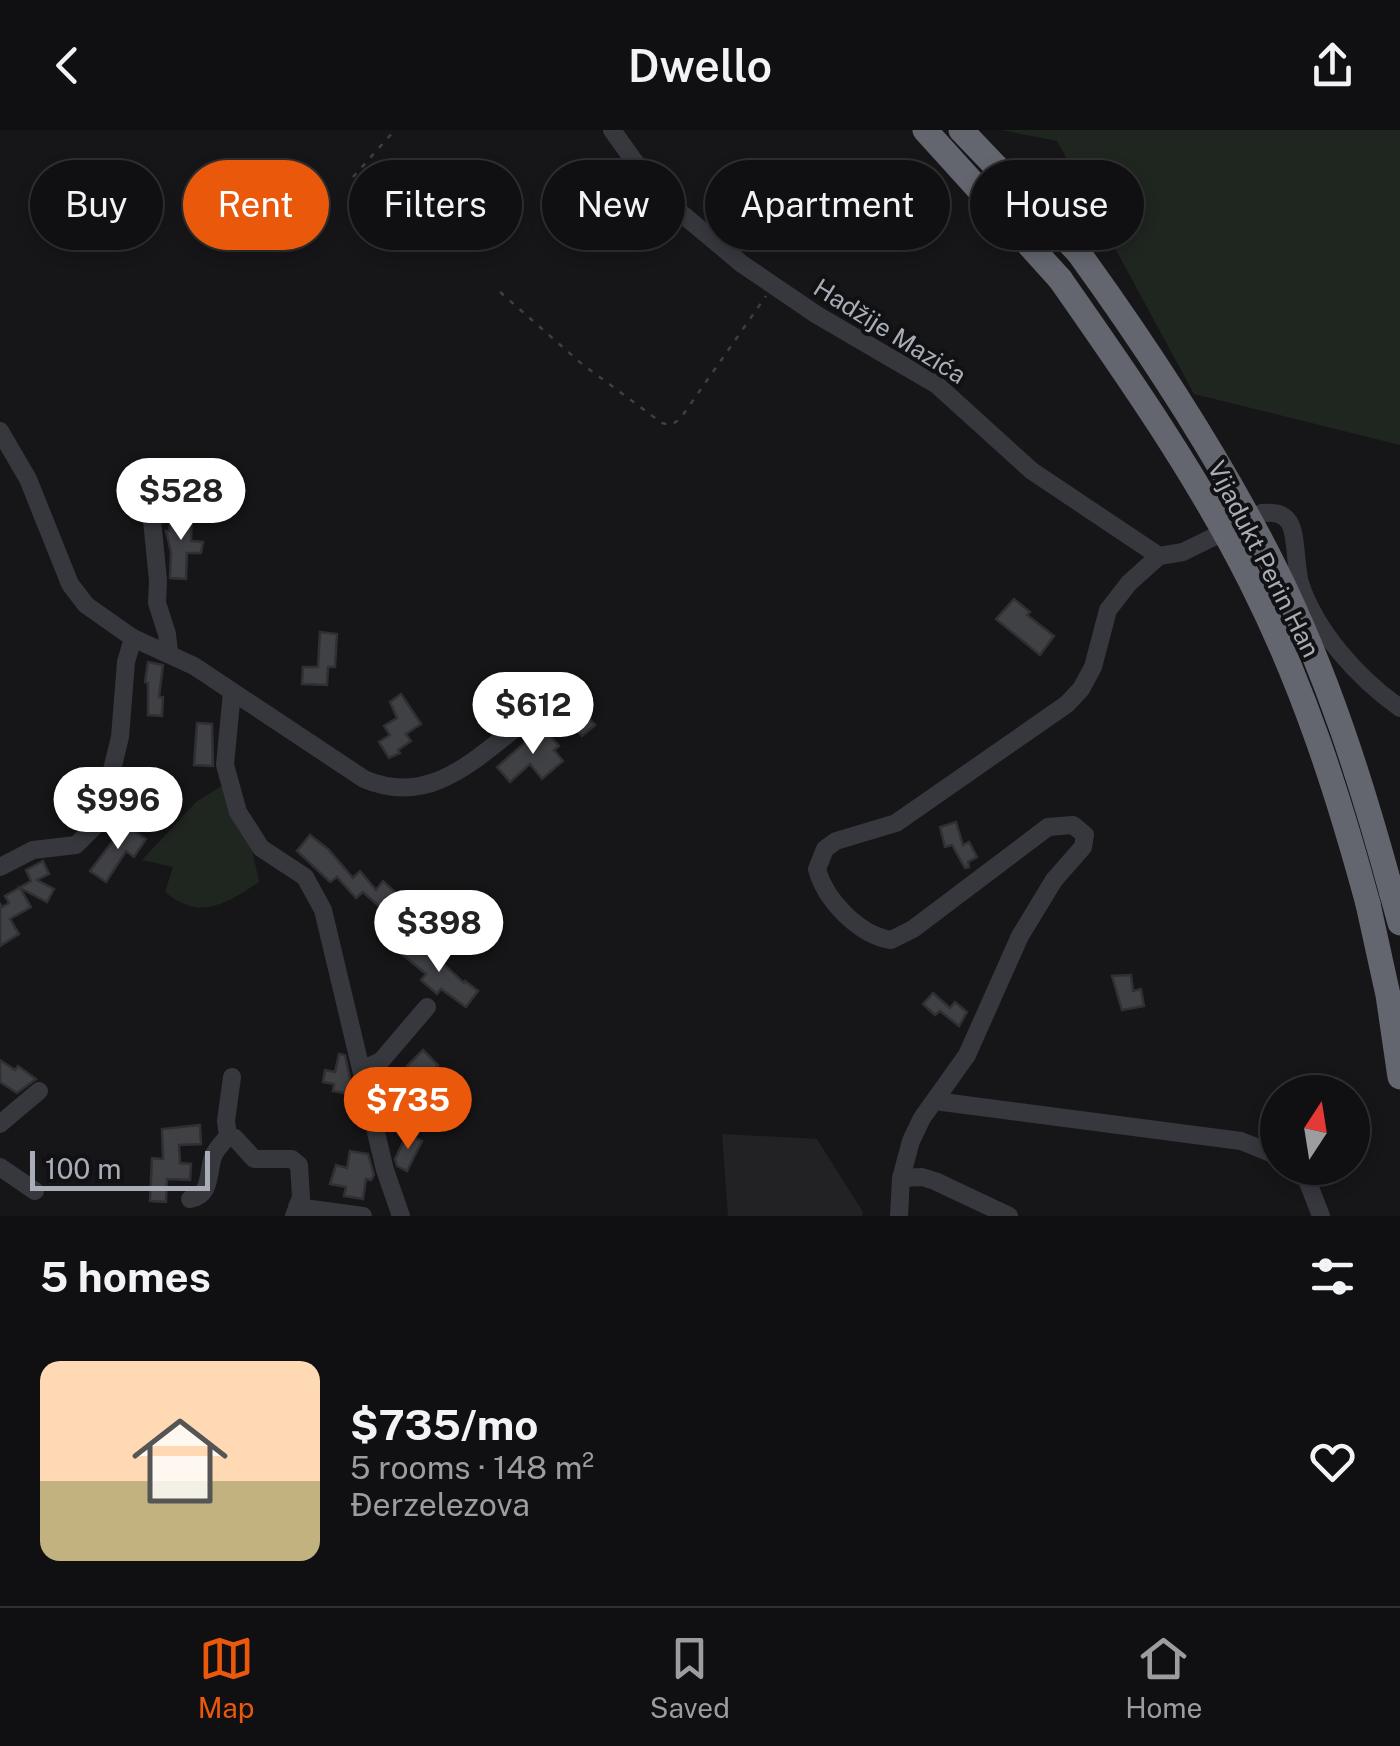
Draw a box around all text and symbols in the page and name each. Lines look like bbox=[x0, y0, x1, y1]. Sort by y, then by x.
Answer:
icon: back bbox=[40, 38, 95, 93]
icon: share bbox=[1305, 38, 1360, 93]
text: Dwello bbox=[628, 39, 772, 92]
chip: Buy bbox=[30, 160, 163, 250]
chip: Rent bbox=[183, 160, 329, 250]
chip: Filters bbox=[349, 160, 522, 250]
chip: New bbox=[542, 160, 685, 250]
chip: Apartment bbox=[705, 160, 950, 250]
chip: House bbox=[970, 160, 1144, 250]
street label: Hadžije Mazića bbox=[808, 272, 972, 390]
street label: Vijadukt Perin Han bbox=[1202, 456, 1326, 662]
pin: $528 bbox=[122, 458, 240, 543]
text: $528 bbox=[138, 472, 224, 509]
pin: $612 bbox=[474, 672, 592, 757]
text: $612 bbox=[495, 686, 571, 723]
pin: $996 bbox=[59, 767, 177, 852]
text: $996 bbox=[76, 781, 160, 818]
pin: $398 bbox=[380, 890, 498, 975]
text: $398 bbox=[396, 904, 482, 941]
pin: $735 bbox=[349, 1067, 467, 1152]
north arrow bbox=[1260, 1075, 1370, 1185]
map controls bbox=[1260, 1075, 1370, 1185]
text: $735 bbox=[366, 1081, 450, 1118]
scale bar bbox=[30, 1146, 210, 1190]
text: 100 m bbox=[45, 1152, 122, 1185]
icon: filters bbox=[1305, 1249, 1360, 1304]
text: 5 homes bbox=[40, 1252, 211, 1301]
text: $735/mo bbox=[350, 1400, 539, 1449]
icon: home bbox=[120, 1401, 240, 1521]
icon: heart bbox=[1305, 1434, 1360, 1489]
text: 5 rooms · 148 m² bbox=[350, 1449, 594, 1486]
text: Đerzelezova bbox=[350, 1486, 530, 1523]
tab: Map bbox=[198, 1631, 255, 1724]
tab: Saved bbox=[650, 1631, 730, 1724]
tab: Home bbox=[1125, 1631, 1202, 1724]

